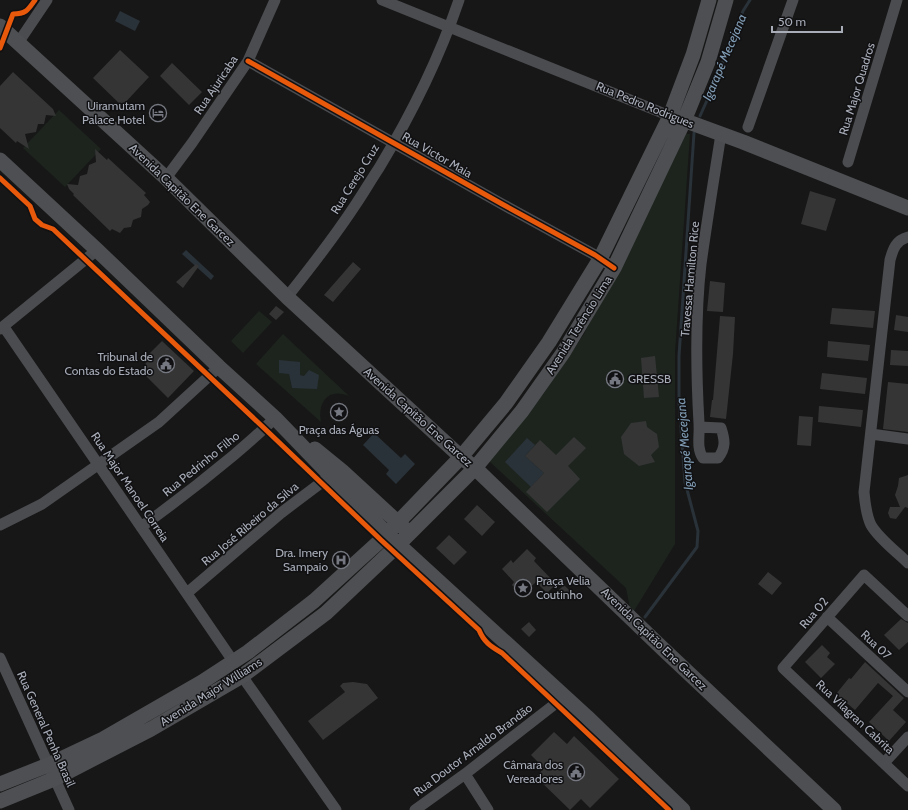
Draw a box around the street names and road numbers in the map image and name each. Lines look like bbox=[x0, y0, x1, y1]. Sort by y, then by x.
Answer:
street label: Rua Major Quadros bbox=[835, 41, 878, 137]
street label: Rua Ajuricaba bbox=[190, 52, 241, 117]
street label: Rua Pedro Rodrigues bbox=[594, 78, 696, 131]
street label: Rua Victor Maia bbox=[400, 128, 475, 181]
street label: Avenida Capitão Ene Garcez bbox=[126, 140, 239, 249]
street label: Rua Cerejo Cruz bbox=[327, 141, 382, 217]
street label: Travessa Hamilton Rice bbox=[677, 220, 702, 337]
street label: Avenida Terêncio Lima bbox=[542, 272, 615, 377]
street label: Avenida Capitão Ene Garcez bbox=[361, 364, 476, 470]
street label: Rua Pedrinho Filho bbox=[159, 428, 243, 499]
street label: Rua Major Manoel Correia bbox=[88, 429, 173, 545]
street label: Rua José Ribeiro da Silva bbox=[198, 478, 301, 569]
street label: Avenida Capitão Ene Garcez bbox=[598, 584, 711, 693]
street label: Rua 02 bbox=[796, 594, 831, 631]
street label: Rua 07 bbox=[858, 627, 895, 662]
street label: Avenida Major Williams bbox=[157, 654, 265, 729]
street label: Rua General Penha Brasil bbox=[14, 669, 79, 789]
street label: Rua Vilagran Cabrita bbox=[813, 676, 898, 757]
street label: Rua Doutor Arnaldo Brandão bbox=[410, 700, 535, 799]

